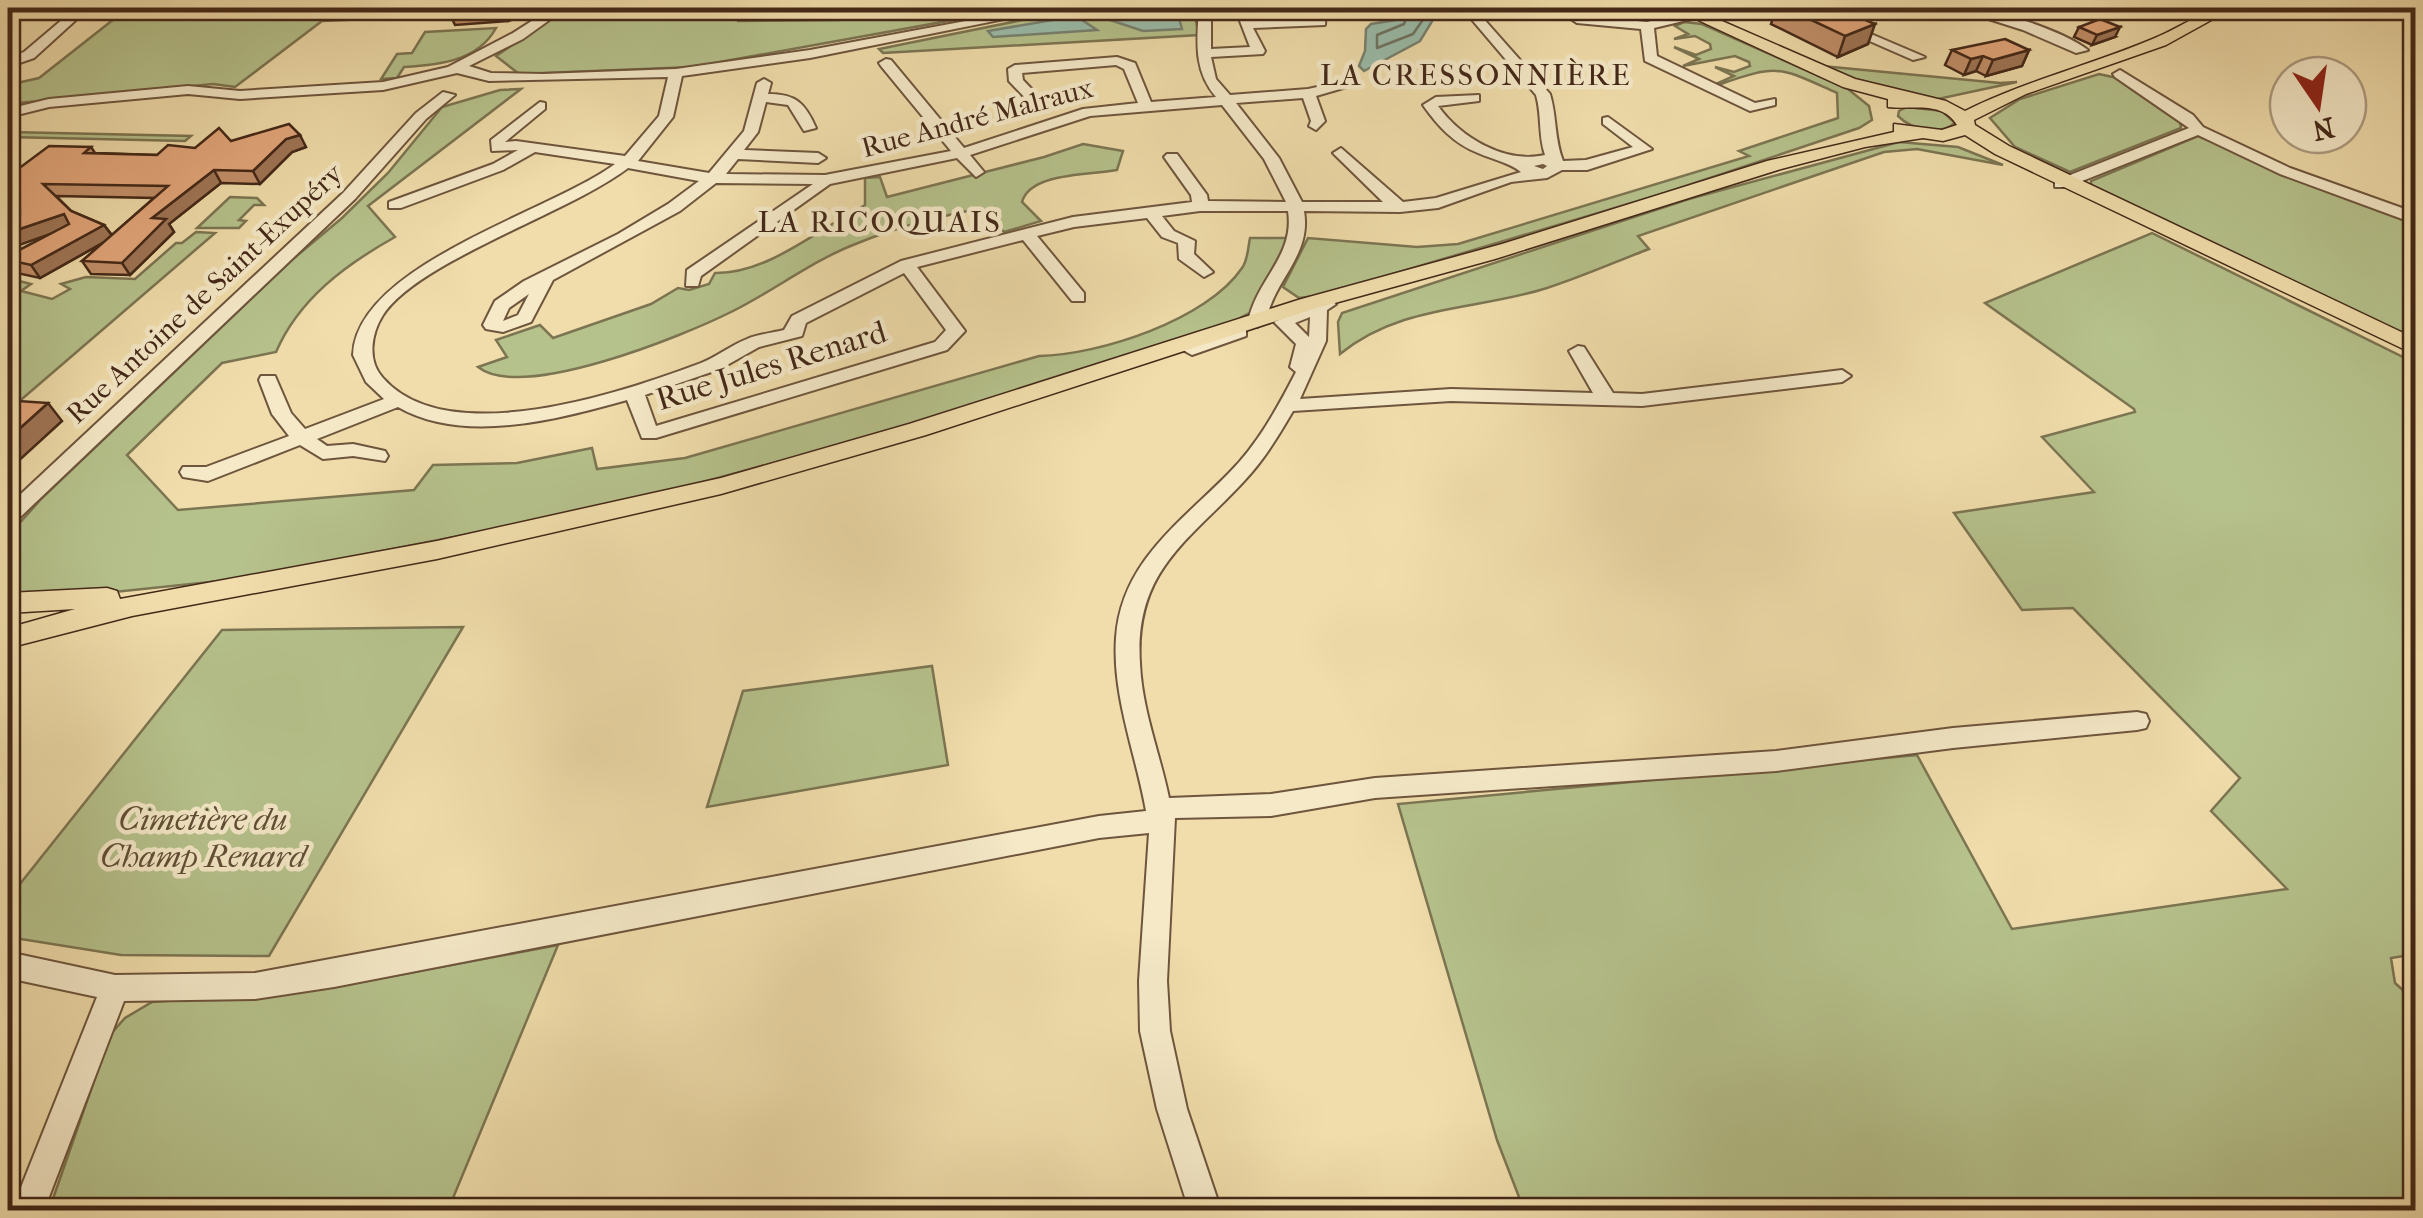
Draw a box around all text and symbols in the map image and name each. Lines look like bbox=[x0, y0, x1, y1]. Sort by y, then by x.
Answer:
north arrow bbox=[2268, 55, 2368, 155]
district label: LA CRESSONNIÈRE bbox=[1320, 58, 1632, 93]
street label: Rue André Malraux bbox=[858, 71, 1097, 164]
text: N bbox=[2309, 110, 2338, 148]
street label: Rue Antoine de Saint-Exupéry bbox=[59, 156, 350, 430]
district label: LA RICOQUAIS bbox=[758, 205, 1002, 240]
street label: Rue Jules Renard bbox=[652, 313, 891, 418]
park label: Cimetière du Champ Renard bbox=[100, 801, 310, 875]

